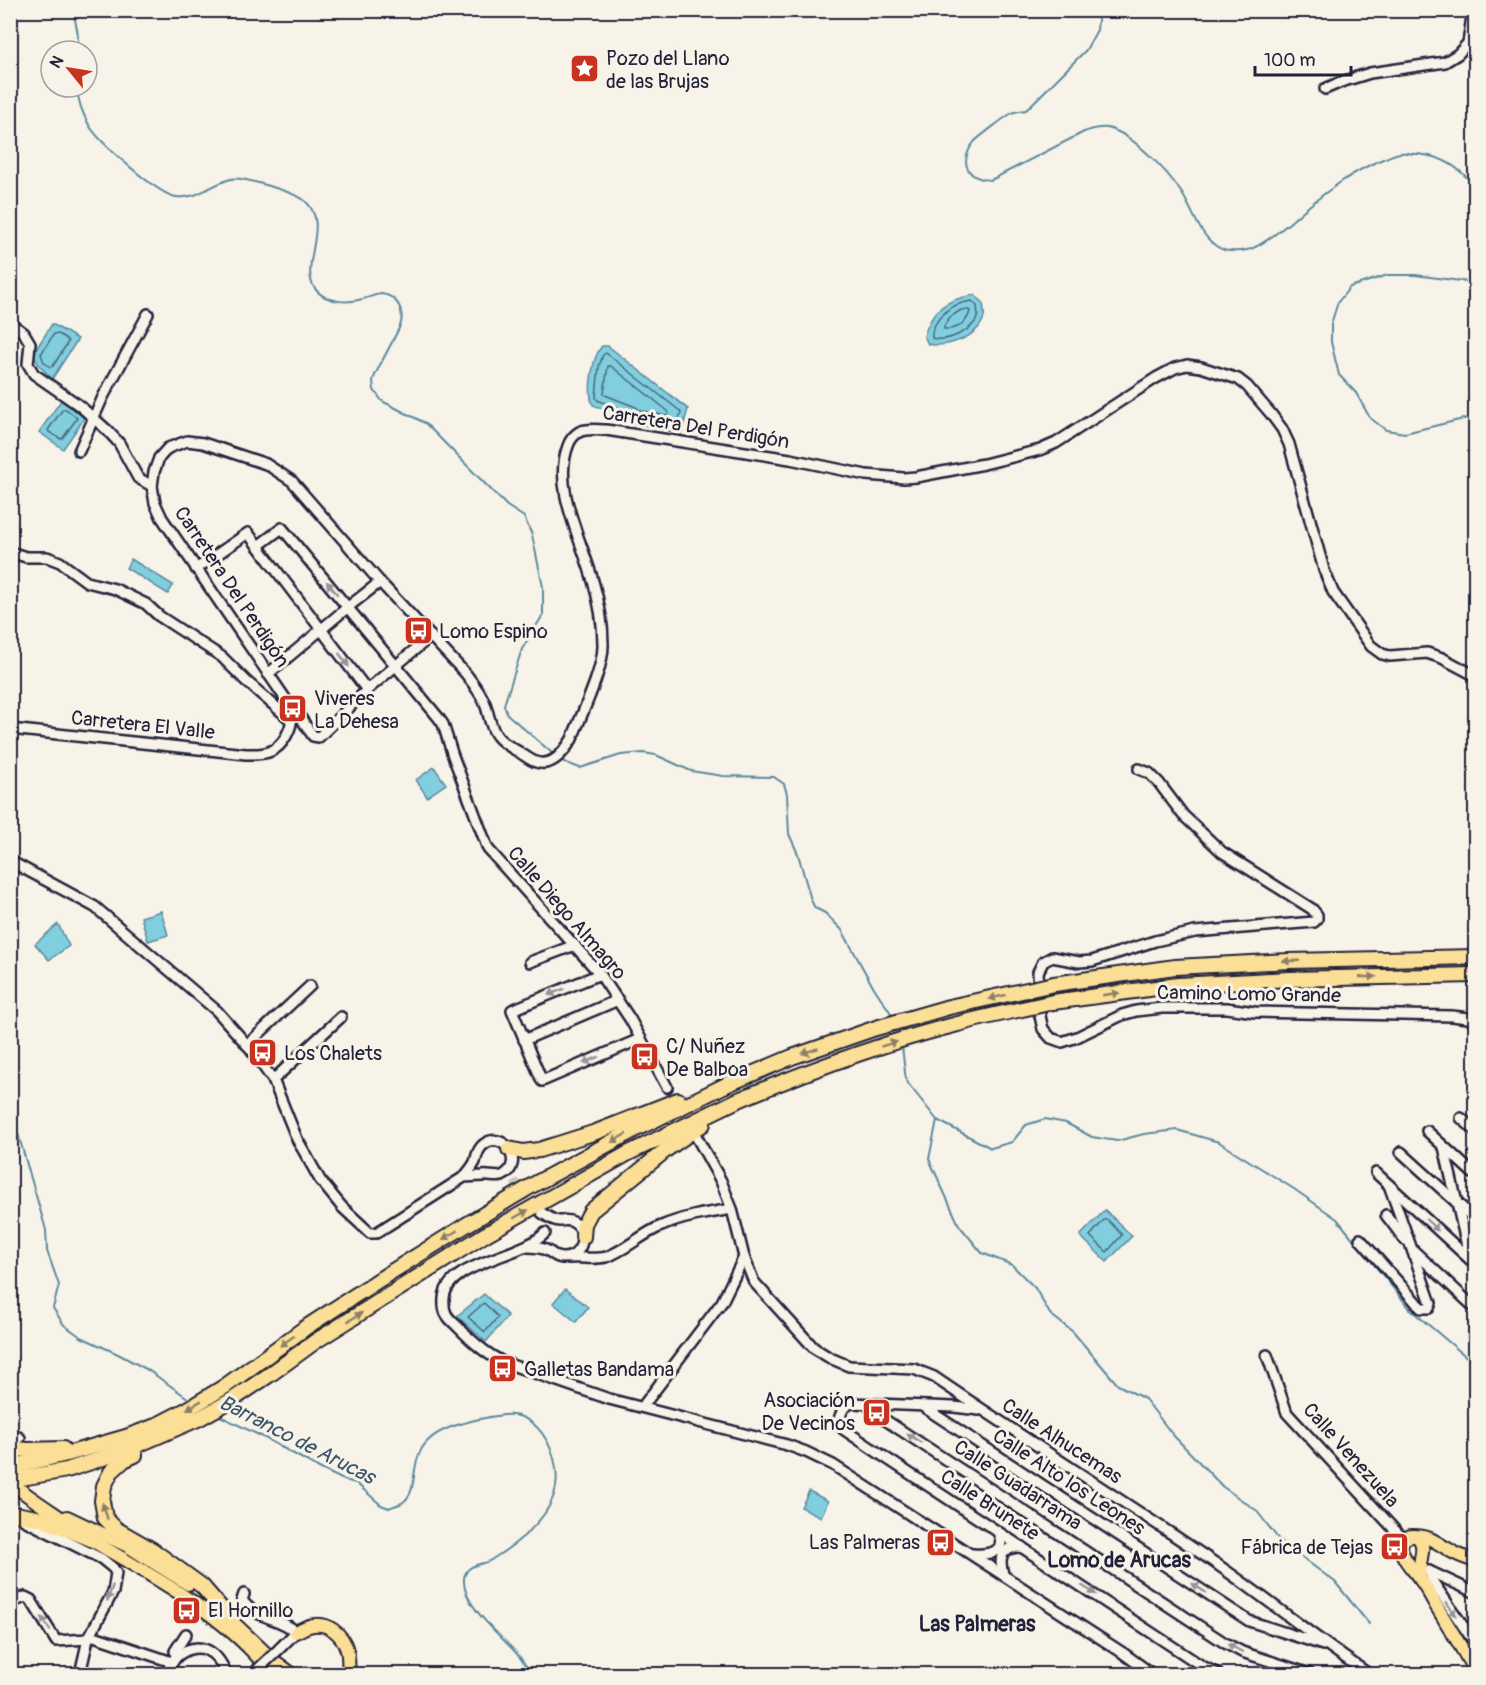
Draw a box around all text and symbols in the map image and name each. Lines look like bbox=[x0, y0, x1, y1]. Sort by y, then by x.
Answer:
north arrow bbox=[39, 39, 99, 99]
scale bar bbox=[1255, 39, 1351, 77]
place label: Pozo del Llano de las Brujas bbox=[606, 46, 730, 94]
text: 100 m bbox=[1264, 49, 1316, 72]
text: N bbox=[46, 52, 68, 72]
place icon: Pozo del Llano de las Brujas bbox=[569, 53, 601, 85]
street label: Carretera Del Perdigón bbox=[601, 400, 791, 454]
street label: Carretera Del Perdigón bbox=[169, 502, 295, 672]
one-way arrow bbox=[326, 581, 339, 596]
bus stop icon: Lomo Espino bbox=[402, 615, 434, 647]
place label: Lomo Espino bbox=[439, 619, 548, 644]
one-way arrow bbox=[338, 651, 350, 667]
place label: Viveres La Dehesa bbox=[314, 686, 399, 734]
bus stop icon: Viveres La Dehesa bbox=[277, 693, 309, 725]
street label: Carretera El Valle bbox=[70, 705, 216, 745]
street label: Calle Diego Almagro bbox=[502, 841, 632, 985]
one-way arrow bbox=[1282, 957, 1301, 966]
one-way arrow bbox=[1359, 973, 1378, 982]
street label: Camino Lomo Grande bbox=[1157, 980, 1341, 1008]
one-way arrow bbox=[546, 987, 564, 997]
one-way arrow bbox=[1101, 990, 1120, 999]
one-way arrow bbox=[988, 992, 1006, 1002]
place label: C/ Nuñez De Balboa bbox=[666, 1034, 748, 1082]
bus stop icon: Los Chalets bbox=[247, 1037, 279, 1069]
one-way arrow bbox=[880, 1039, 898, 1048]
place label: Los Chalets bbox=[284, 1041, 382, 1066]
bus stop icon: C/ Nuñez De Balboa bbox=[629, 1041, 661, 1073]
one-way arrow bbox=[801, 1047, 819, 1056]
one-way arrow bbox=[582, 1056, 600, 1066]
one-way arrow bbox=[611, 1133, 628, 1143]
one-way arrow bbox=[513, 1209, 530, 1219]
one-way arrow bbox=[1424, 1218, 1439, 1231]
one-way arrow bbox=[442, 1229, 459, 1240]
one-way arrow bbox=[347, 1311, 363, 1322]
one-way arrow bbox=[279, 1335, 295, 1347]
bus stop icon: Galletas Bandama bbox=[487, 1353, 519, 1385]
place label: Galletas Bandama bbox=[524, 1357, 674, 1382]
place label: Asociación De Vecinos bbox=[762, 1388, 855, 1436]
water label: Barranco de Arucas bbox=[215, 1389, 382, 1492]
street label: Calle Alhucemas bbox=[997, 1393, 1127, 1489]
bus stop icon: Asociación De Vecinos bbox=[860, 1396, 892, 1428]
street label: Calle Venezuela bbox=[1297, 1397, 1405, 1513]
one-way arrow bbox=[186, 1400, 202, 1411]
street label: Calle Alto los Leones bbox=[988, 1423, 1150, 1541]
one-way arrow bbox=[905, 1433, 922, 1444]
street label: Calle Guadarrama bbox=[949, 1434, 1087, 1536]
street label: Calle Brunete bbox=[936, 1464, 1044, 1546]
one-way arrow bbox=[100, 1502, 110, 1520]
bus stop icon: Las Palmeras bbox=[925, 1526, 957, 1558]
place label: Las Palmeras bbox=[809, 1530, 920, 1555]
bus stop icon: Fábrica de Tejas bbox=[1378, 1531, 1410, 1563]
place label: Fábrica de Tejas bbox=[1241, 1535, 1373, 1560]
district label: Lomo de Arucas bbox=[1047, 1547, 1192, 1574]
one-way arrow bbox=[1191, 1583, 1208, 1594]
one-way arrow bbox=[105, 1584, 115, 1602]
one-way arrow bbox=[1080, 1585, 1097, 1596]
bus stop icon: El Hornillo bbox=[171, 1594, 203, 1626]
place label: El Hornillo bbox=[208, 1598, 293, 1623]
one-way arrow bbox=[1445, 1600, 1457, 1616]
district label: Las Palmeras bbox=[919, 1611, 1036, 1638]
one-way arrow bbox=[41, 1616, 52, 1633]
one-way arrow bbox=[1226, 1643, 1243, 1653]

